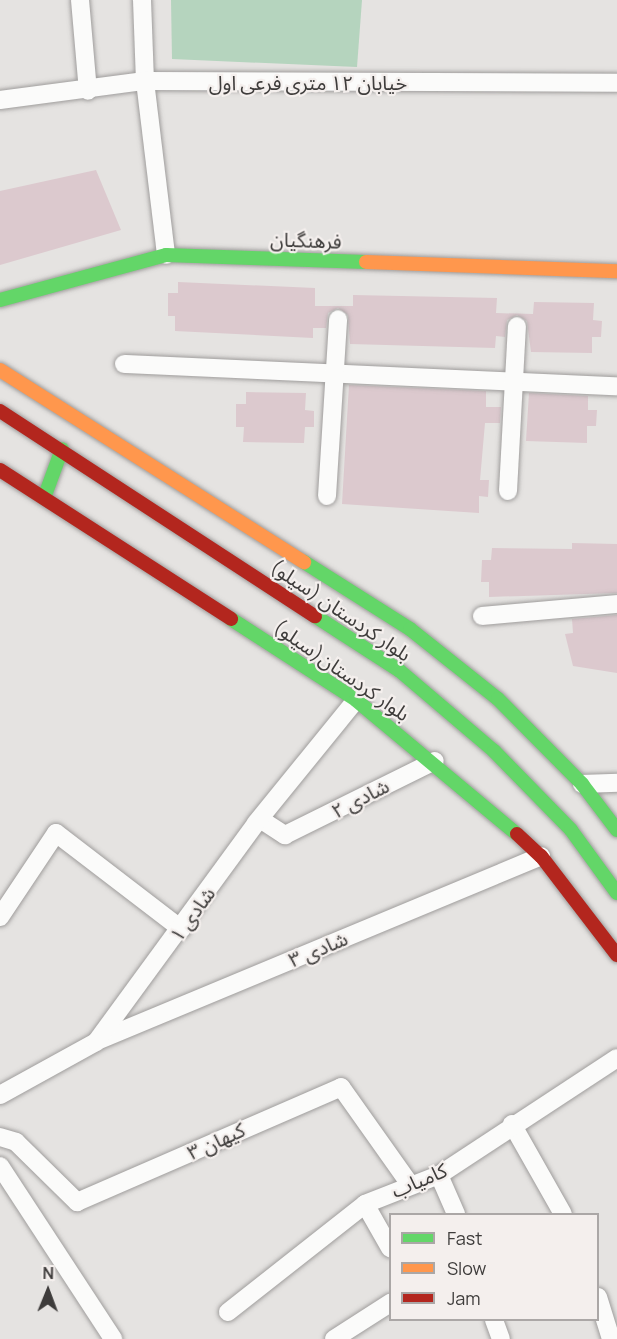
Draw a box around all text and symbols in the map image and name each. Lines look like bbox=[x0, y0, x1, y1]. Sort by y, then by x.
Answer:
street label: خیابان ۱۲ متری فرعی اول bbox=[209, 70, 407, 94]
street label: فرهنگیان bbox=[270, 227, 342, 253]
street label: بلوار کردستان (سیلو) bbox=[266, 554, 416, 666]
street label: بلوار کردستان(سیلو) bbox=[269, 614, 415, 726]
street label: شادی ۲ bbox=[327, 773, 393, 823]
street label: شادی ۱ bbox=[164, 882, 220, 946]
street label: شادی ۳ bbox=[285, 926, 351, 972]
street label: کیهان ۳ bbox=[183, 1117, 249, 1165]
street label: کامیاب bbox=[388, 1158, 450, 1202]
legend bbox=[389, 1213, 599, 1321]
text: Fast bbox=[447, 1226, 482, 1250]
text: Slow bbox=[447, 1256, 486, 1280]
north arrow bbox=[18, 1261, 78, 1321]
text: N bbox=[42, 1262, 54, 1284]
text: Jam bbox=[447, 1286, 481, 1310]

